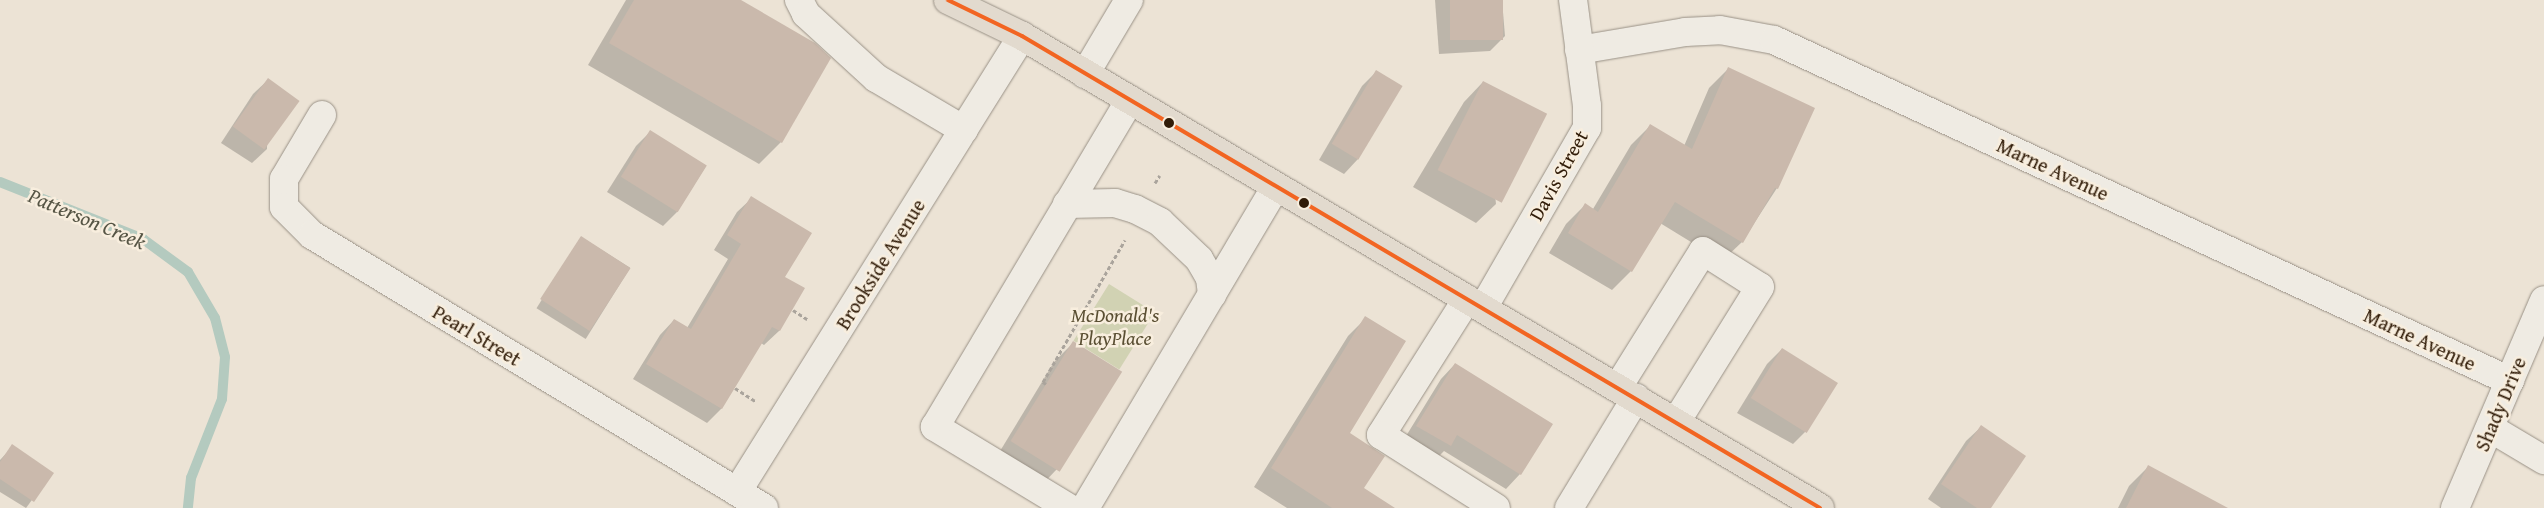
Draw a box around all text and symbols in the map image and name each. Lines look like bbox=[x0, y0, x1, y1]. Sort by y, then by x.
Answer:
unlabelled marker bbox=[1164, 118, 1174, 128]
street label: Davis Street bbox=[1523, 126, 1593, 224]
street label: Marne Avenue bbox=[1993, 133, 2113, 205]
water label: Patterson Creek bbox=[25, 183, 149, 255]
street label: Brookside Avenue bbox=[830, 194, 930, 334]
unlabelled marker bbox=[1299, 198, 1309, 208]
street label: Pearl Street bbox=[429, 299, 525, 371]
park label: McDonald's PlayPlace bbox=[1071, 303, 1159, 350]
street label: Marne Avenue bbox=[2360, 303, 2480, 375]
street label: Shady Drive bbox=[2469, 353, 2531, 455]

